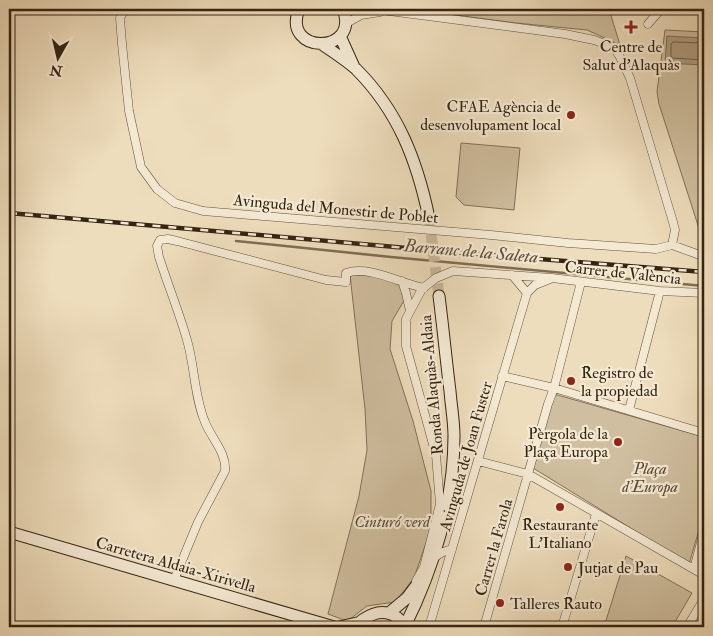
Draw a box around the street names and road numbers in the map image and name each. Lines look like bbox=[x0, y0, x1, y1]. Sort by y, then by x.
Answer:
street label: Avinguda del Monestir de Poblet bbox=[232, 190, 439, 228]
street label: Carrer de València bbox=[564, 257, 682, 289]
street label: Ronda Alaquàs-Aldaia bbox=[416, 313, 448, 456]
street label: Avinguda de Joan Fuster bbox=[435, 379, 498, 535]
street label: Carrer la Farola bbox=[470, 496, 518, 598]
street label: Carretera Aldaia-Xirivella bbox=[93, 532, 259, 598]

